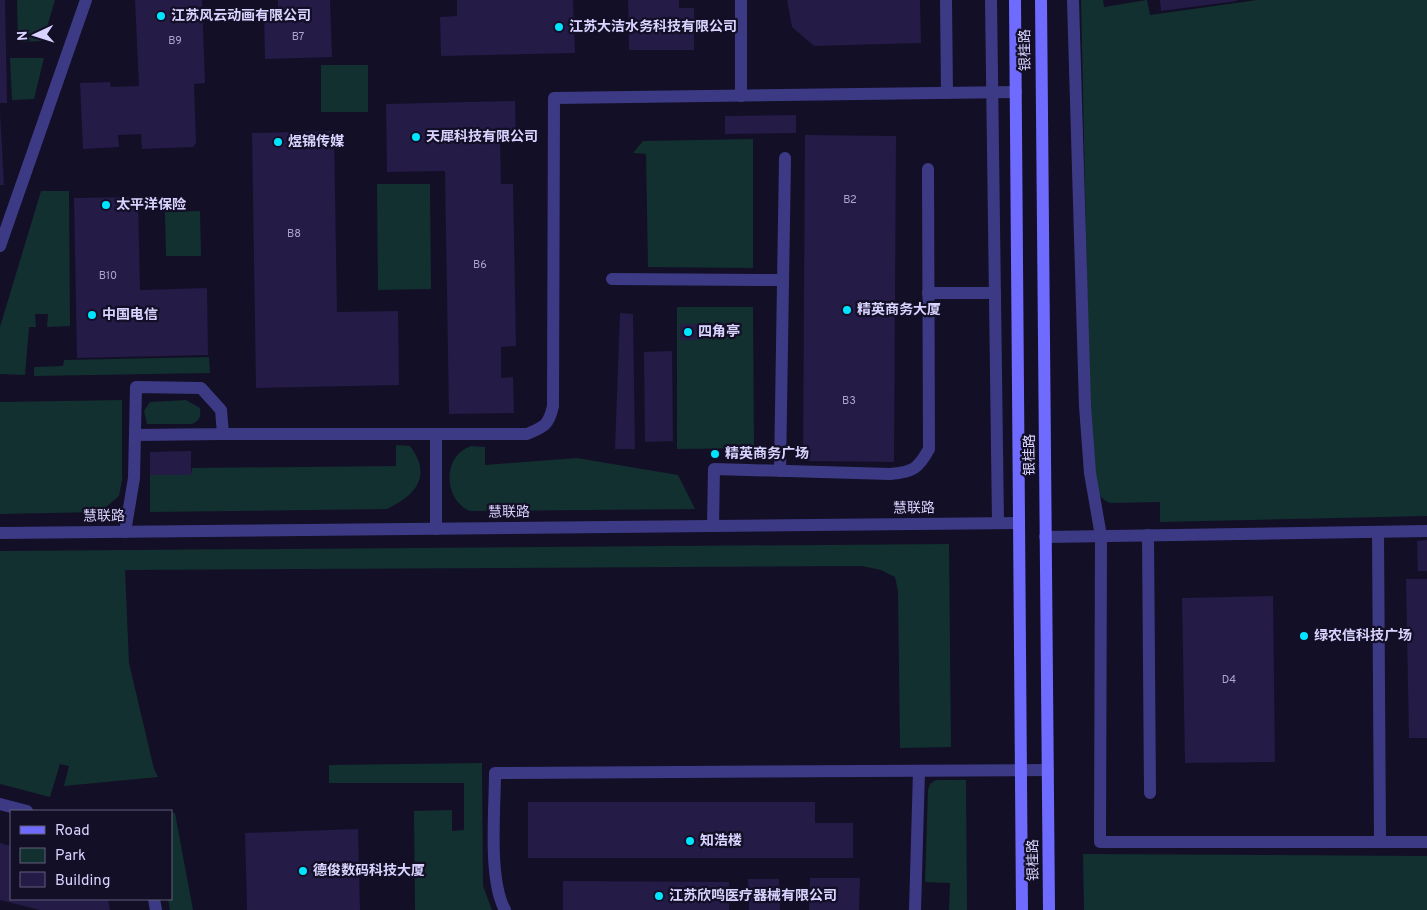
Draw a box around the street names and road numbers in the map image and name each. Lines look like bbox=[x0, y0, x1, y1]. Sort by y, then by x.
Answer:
street label: 银桂路 bbox=[1017, 29, 1035, 71]
street label: 银桂路 bbox=[1022, 434, 1039, 476]
street label: 慧联路 bbox=[893, 500, 935, 518]
street label: 慧联路 bbox=[488, 504, 530, 522]
street label: 慧联路 bbox=[83, 508, 125, 526]
street label: 银桂路 bbox=[1025, 839, 1043, 881]

